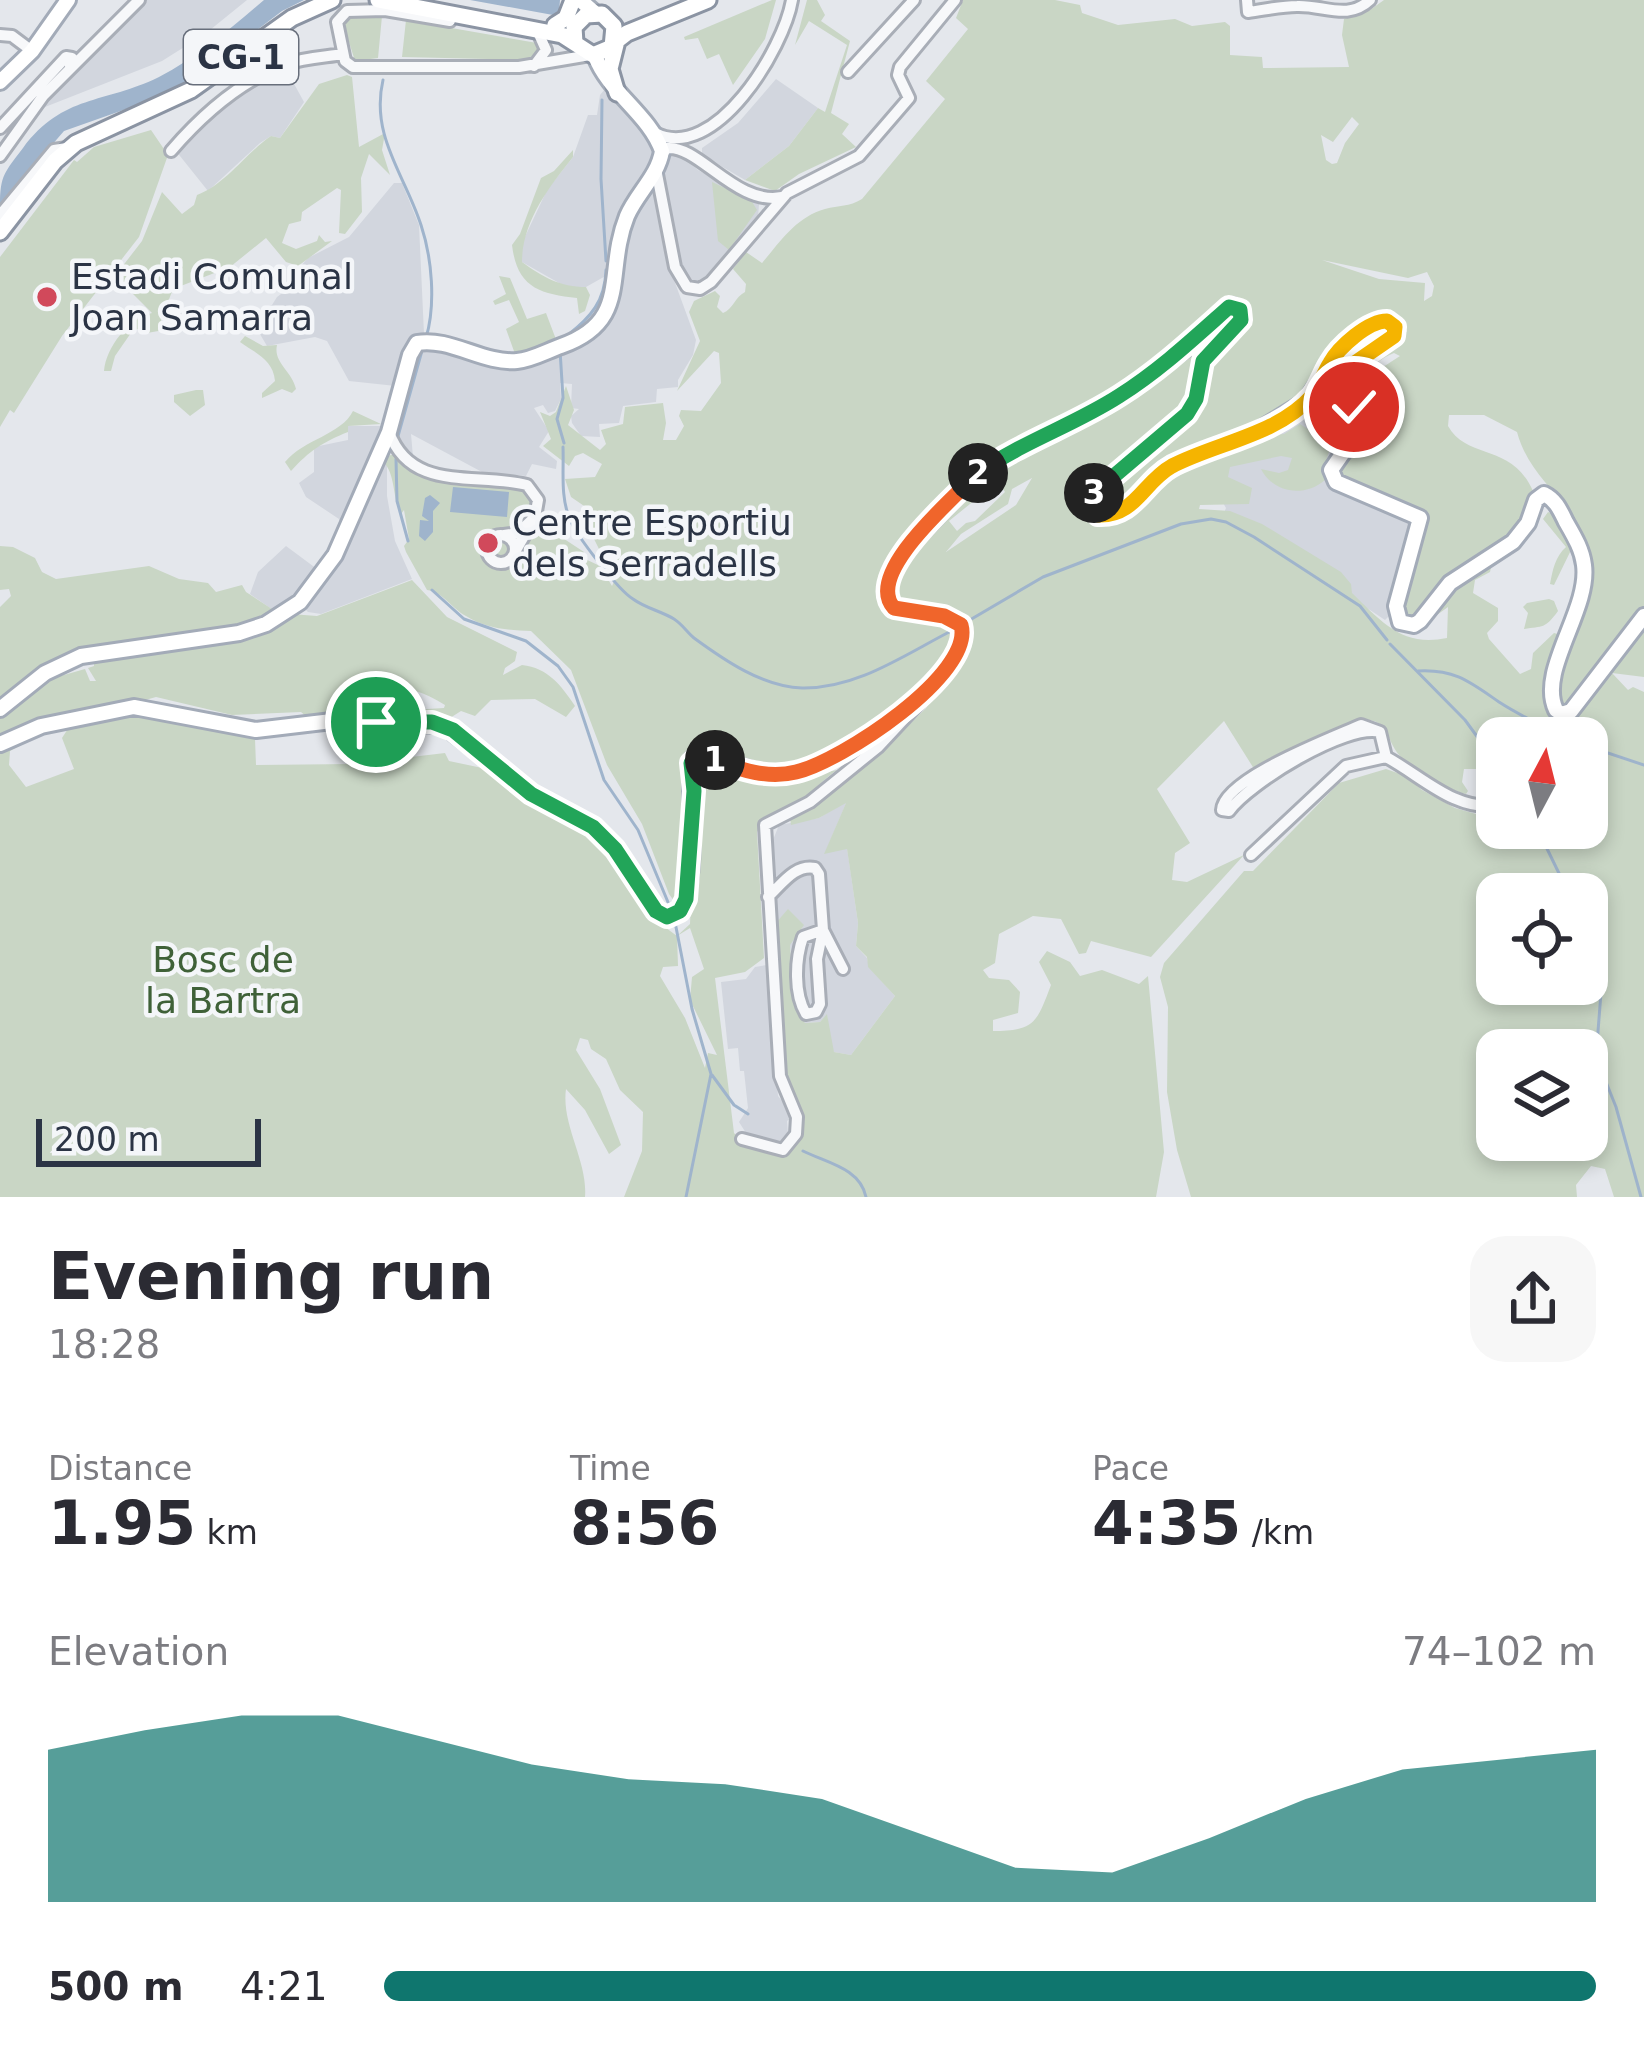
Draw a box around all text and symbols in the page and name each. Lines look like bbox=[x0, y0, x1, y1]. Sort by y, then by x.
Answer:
road number: CG-1 bbox=[184, 30, 298, 84]
place label: Estadi Comunal Joan Samarra bbox=[69, 256, 353, 338]
marker: Estadi Comunal Joan Samarra bbox=[34, 284, 60, 310]
pin bbox=[1303, 356, 1405, 458]
icon: check bbox=[1321, 374, 1387, 440]
pin: 2 bbox=[948, 443, 1008, 503]
text: 2 bbox=[967, 453, 989, 492]
pin: 3 bbox=[1064, 463, 1124, 523]
text: 3 bbox=[1083, 473, 1105, 512]
place label: Centre Esportiu dels Serradells bbox=[512, 502, 792, 584]
marker: Centre Esportiu dels Serradells bbox=[475, 530, 501, 556]
pin bbox=[325, 671, 427, 773]
icon: arrive bbox=[343, 689, 409, 755]
north arrow bbox=[1476, 717, 1608, 849]
map controls bbox=[1476, 717, 1608, 1161]
pin: 1 bbox=[685, 730, 745, 790]
text: 1 bbox=[704, 740, 726, 779]
button: locate bbox=[1476, 873, 1608, 1005]
park label: Bosc de la Bartra bbox=[145, 939, 301, 1021]
button: layers bbox=[1476, 1029, 1608, 1161]
scale bar bbox=[36, 1113, 261, 1166]
text: 200 m bbox=[54, 1120, 160, 1159]
button: share bbox=[1470, 1236, 1596, 1362]
text: Evening run bbox=[48, 1238, 494, 1315]
text: 18:28 bbox=[48, 1322, 160, 1367]
text: Distance bbox=[48, 1449, 192, 1488]
text: Time bbox=[570, 1449, 651, 1488]
text: Pace bbox=[1092, 1449, 1169, 1488]
text: 1.95 bbox=[48, 1488, 196, 1558]
text: 8:56 bbox=[570, 1488, 719, 1558]
text: 4:35 bbox=[1092, 1488, 1241, 1558]
text: km bbox=[196, 1513, 258, 1552]
text: /km bbox=[1241, 1513, 1314, 1552]
text: Elevation bbox=[48, 1629, 229, 1674]
text: 74–102 m bbox=[1402, 1629, 1596, 1674]
text: 500 m bbox=[48, 1964, 184, 2009]
text: 4:21 bbox=[240, 1964, 328, 2009]

